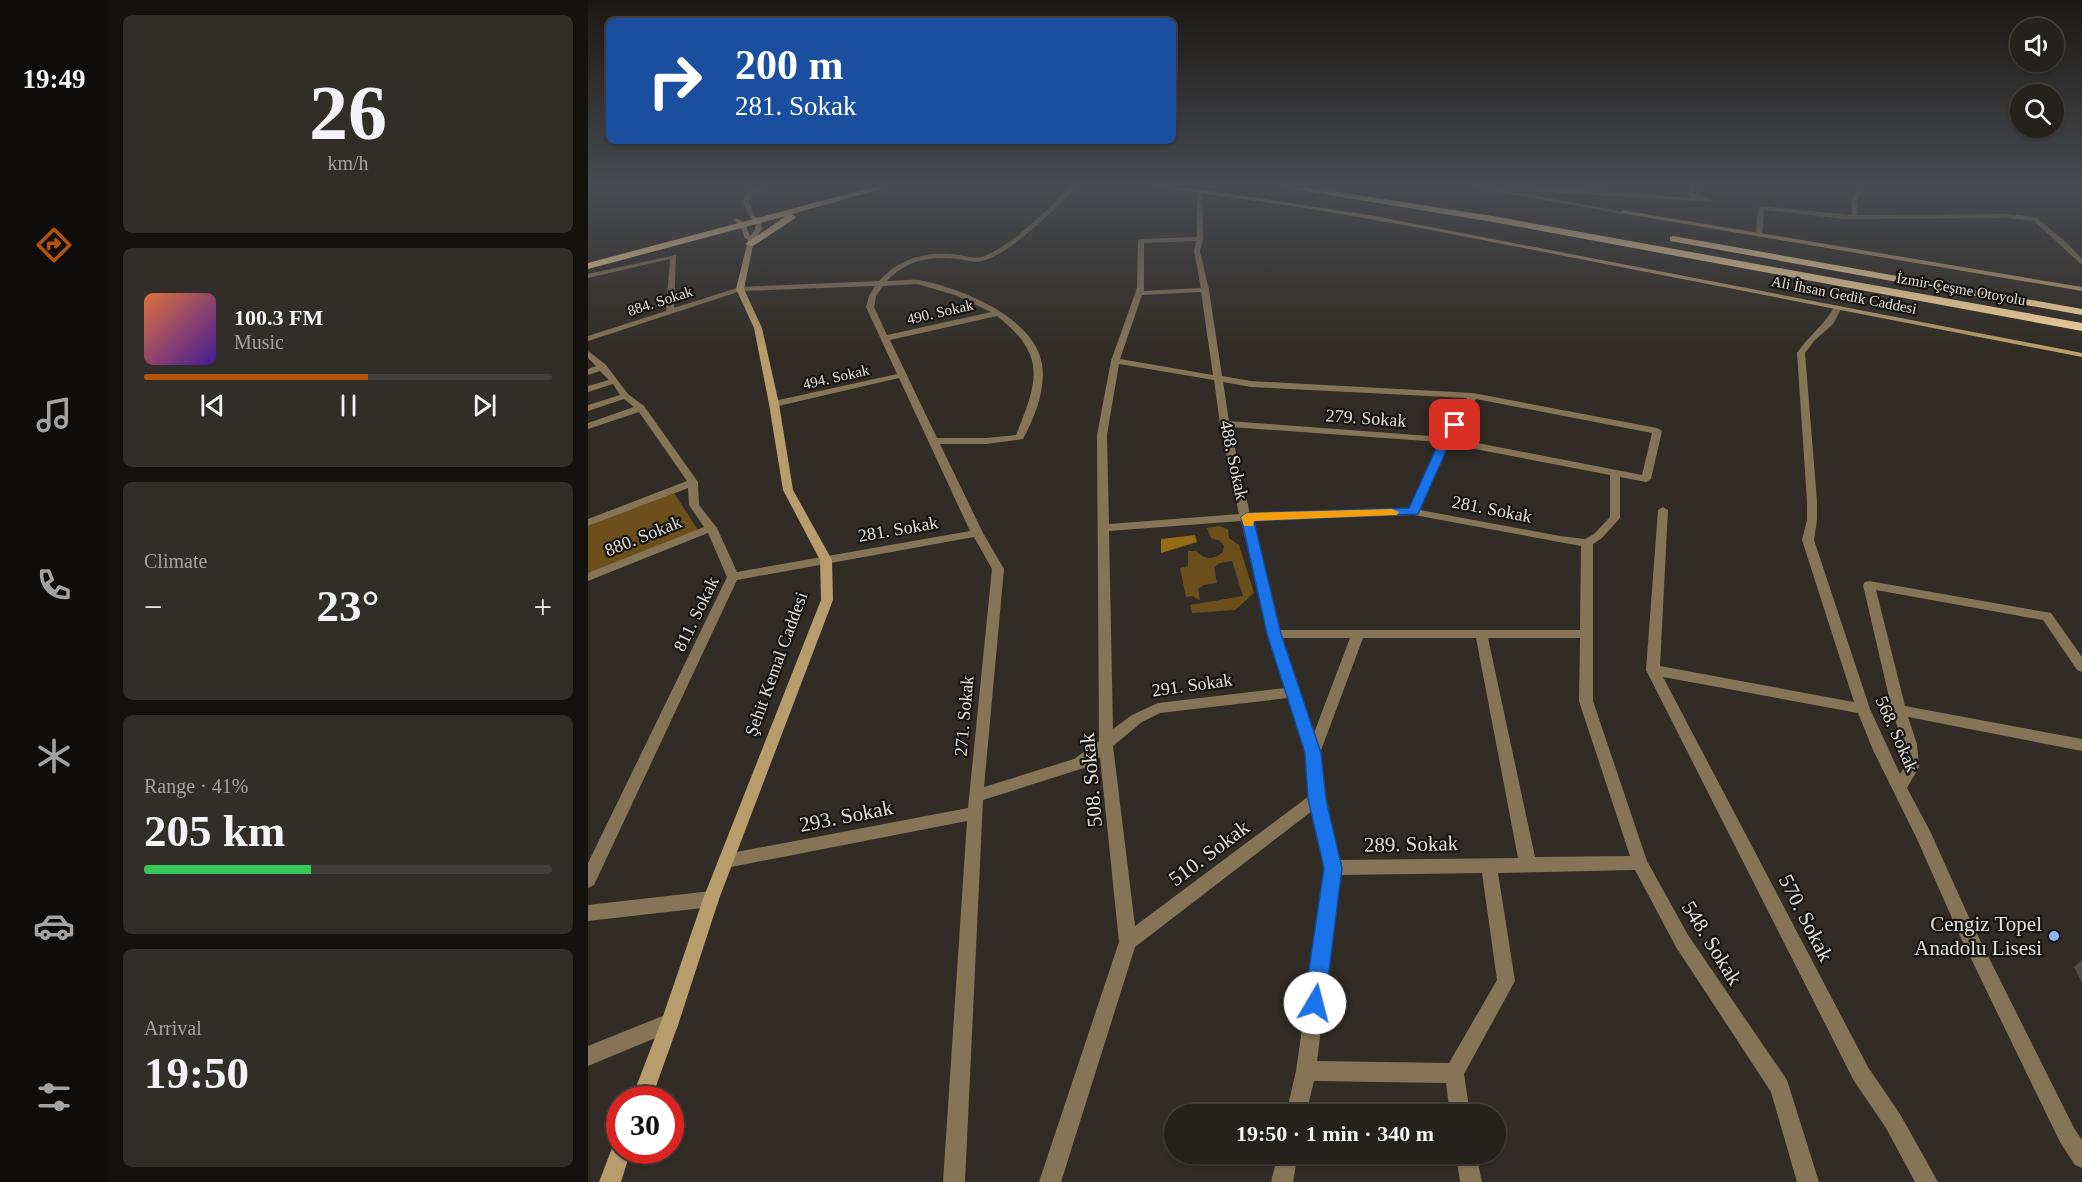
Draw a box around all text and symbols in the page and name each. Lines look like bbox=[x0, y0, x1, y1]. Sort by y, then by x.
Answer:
map controls bbox=[2010, 18, 2064, 138]
button: sound bbox=[2010, 18, 2064, 72]
icon: right bbox=[636, 42, 714, 120]
text: 200 m bbox=[735, 42, 844, 88]
text: 19:49 bbox=[23, 64, 86, 94]
text: 26 bbox=[309, 69, 387, 156]
button: search bbox=[2010, 84, 2064, 138]
text: 281. Sokak bbox=[735, 91, 857, 121]
text: km/h bbox=[327, 152, 369, 174]
icon: directions bbox=[33, 224, 75, 266]
street label: İzmir-Çeşme Otoyolu bbox=[1895, 270, 2027, 308]
street label: Ali İhsan Gedik Caddesi bbox=[1770, 273, 1918, 317]
street label: 884. Sokak bbox=[625, 283, 695, 319]
street label: 490. Sokak bbox=[905, 297, 975, 327]
text: 100.3 FM bbox=[234, 305, 323, 330]
text: Music bbox=[234, 331, 284, 353]
street label: 494. Sokak bbox=[801, 362, 871, 392]
icon: previous bbox=[196, 389, 229, 422]
icon: pause bbox=[332, 389, 365, 422]
icon: next bbox=[468, 389, 501, 422]
icon: music bbox=[33, 394, 75, 436]
pin bbox=[1429, 399, 1480, 450]
street label: 279. Sokak bbox=[1325, 405, 1407, 431]
icon: arrive bbox=[1438, 408, 1471, 441]
street label: 488. Sokak bbox=[1216, 418, 1252, 502]
street label: 281. Sokak bbox=[1450, 491, 1534, 527]
street label: 880. Sokak bbox=[602, 512, 684, 560]
street label: 281. Sokak bbox=[856, 512, 940, 546]
text: Climate bbox=[144, 550, 207, 572]
icon: phone bbox=[33, 564, 75, 606]
street label: 811. Sokak bbox=[669, 574, 723, 654]
text: 23° bbox=[317, 581, 380, 631]
text: − bbox=[144, 589, 163, 625]
text: + bbox=[533, 589, 552, 625]
street label: Şehit Kemal Caddesi bbox=[741, 589, 811, 739]
street label: 291. Sokak bbox=[1151, 669, 1233, 701]
street label: 271. Sokak bbox=[951, 675, 977, 757]
street label: 568. Sokak bbox=[1871, 693, 1923, 775]
street label: 508. Sokak bbox=[1075, 731, 1107, 828]
icon: climate bbox=[33, 735, 75, 777]
text: Range · 41% bbox=[144, 775, 248, 797]
street label: 293. Sokak bbox=[797, 795, 895, 837]
text: 205 km bbox=[144, 806, 285, 856]
street label: 510. Sokak bbox=[1164, 815, 1254, 891]
street label: 289. Sokak bbox=[1364, 831, 1459, 857]
street label: 570. Sokak bbox=[1774, 870, 1838, 966]
street label: 548. Sokak bbox=[1677, 897, 1747, 990]
icon: car bbox=[33, 905, 75, 947]
place label: Cengiz Topel Anadolu Lisesi bbox=[1914, 912, 2042, 960]
marker: Cengiz Topel Anadolu Lisesi bbox=[2047, 929, 2061, 943]
position arrow bbox=[1283, 971, 1347, 1035]
text: Arrival bbox=[144, 1017, 202, 1039]
text: 19:50 bbox=[144, 1048, 249, 1098]
icon: filters bbox=[33, 1076, 75, 1118]
speed limit sign: 30 bbox=[606, 1086, 684, 1164]
text: 19:50 · 1 min · 340 m bbox=[1236, 1121, 1434, 1146]

